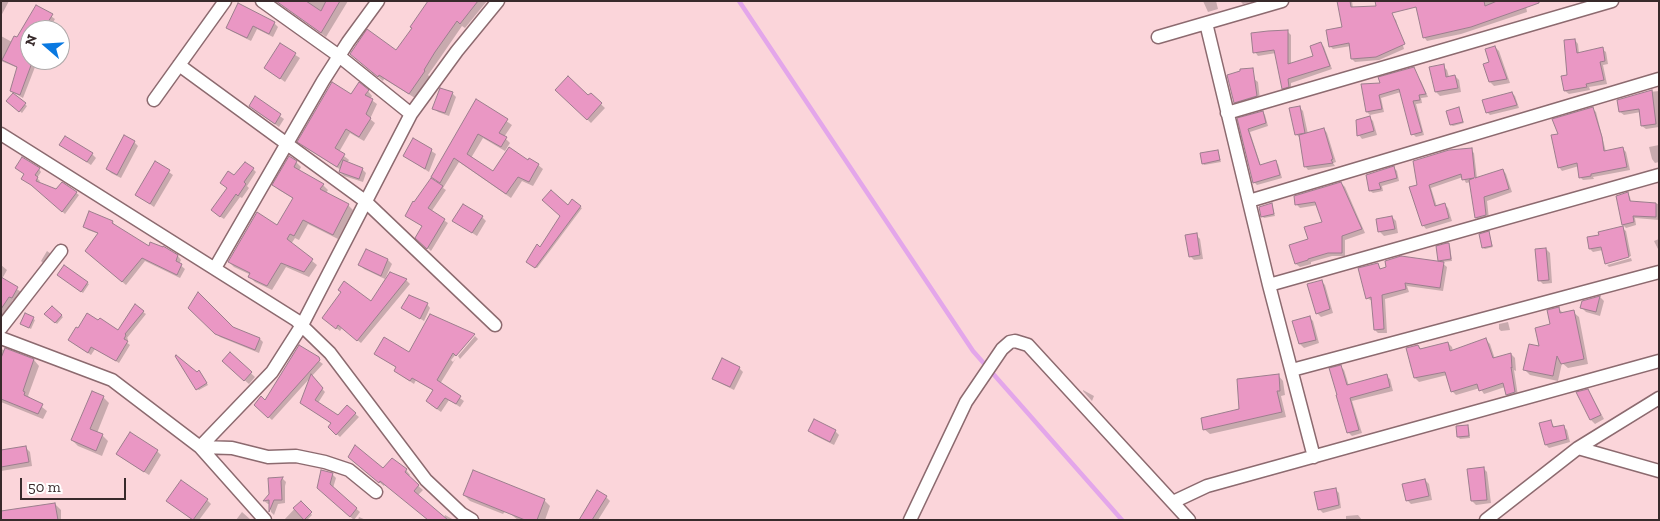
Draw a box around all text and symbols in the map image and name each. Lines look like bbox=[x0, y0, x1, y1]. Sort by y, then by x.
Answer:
north arrow bbox=[20, 20, 70, 70]
text: N bbox=[22, 32, 41, 48]
scale bar bbox=[22, 468, 129, 500]
text: 50 m bbox=[28, 478, 61, 496]

